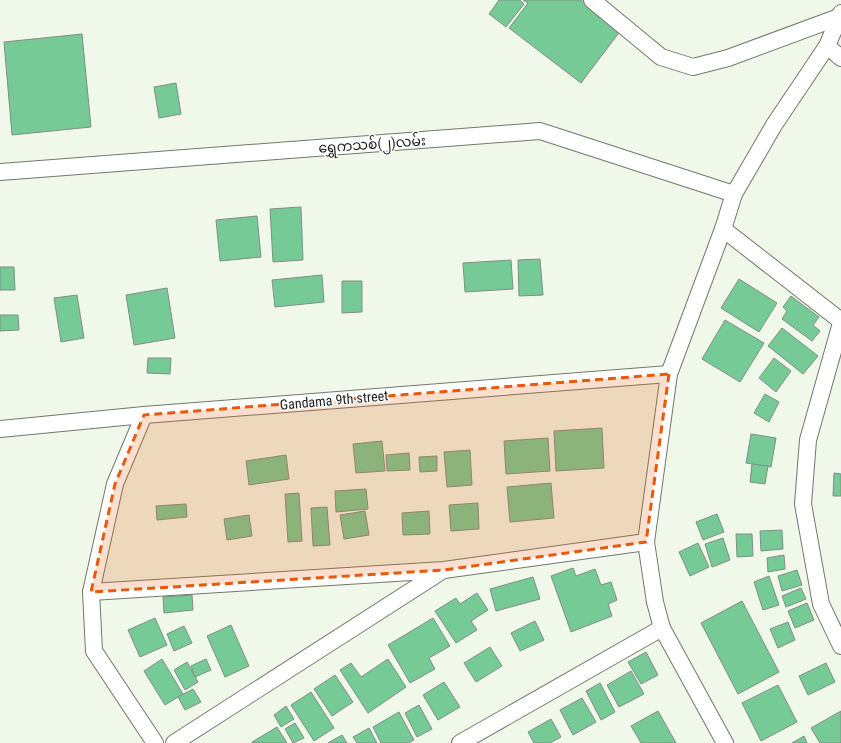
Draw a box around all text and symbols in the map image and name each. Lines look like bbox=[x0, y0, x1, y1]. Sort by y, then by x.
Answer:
street label: ရွှေကသစ်(၂)လမ်း bbox=[318, 130, 427, 160]
street label: Gandama 9th street bbox=[279, 387, 389, 413]

